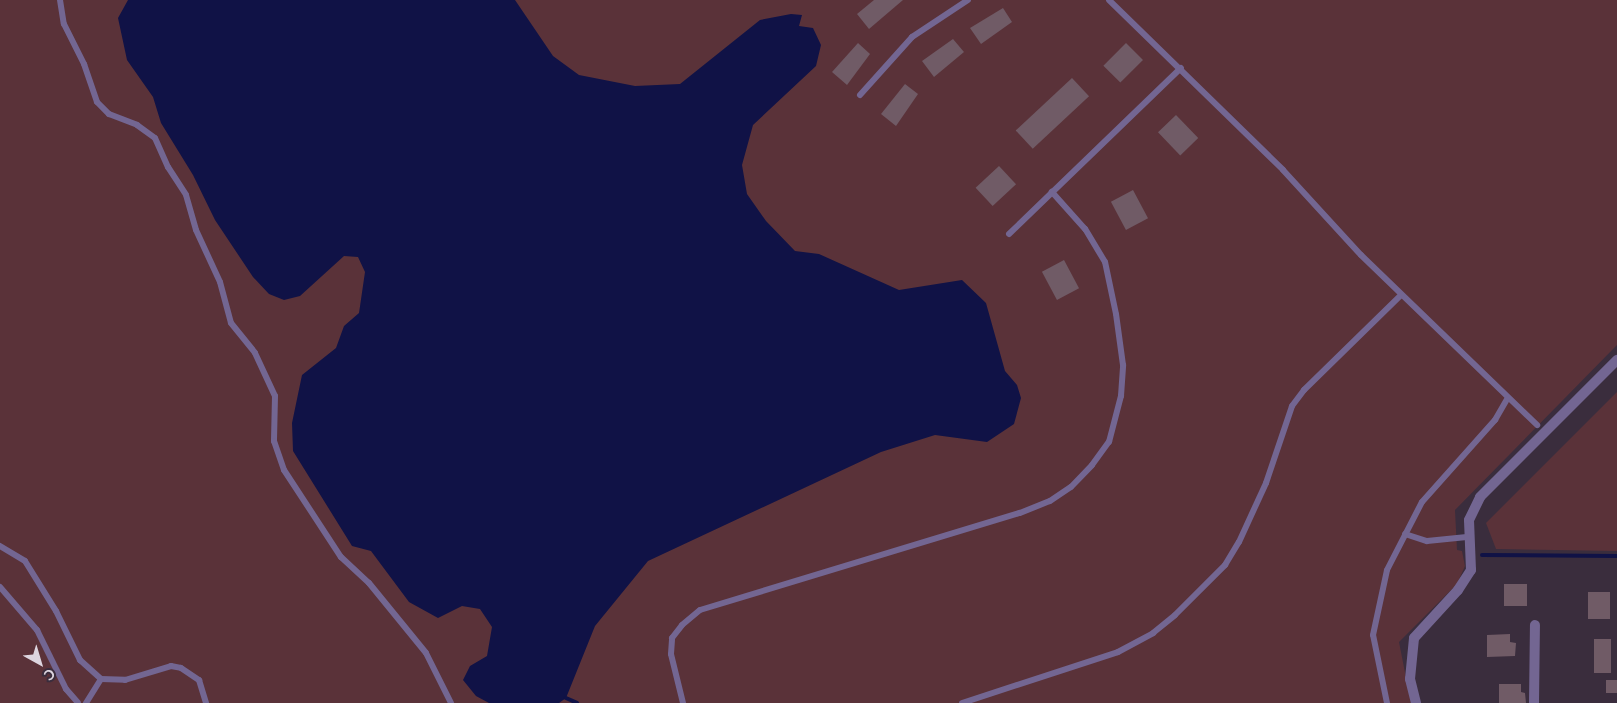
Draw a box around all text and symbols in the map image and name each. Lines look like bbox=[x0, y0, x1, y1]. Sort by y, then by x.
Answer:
north arrow bbox=[15, 638, 65, 688]
text: С bbox=[41, 666, 59, 685]

